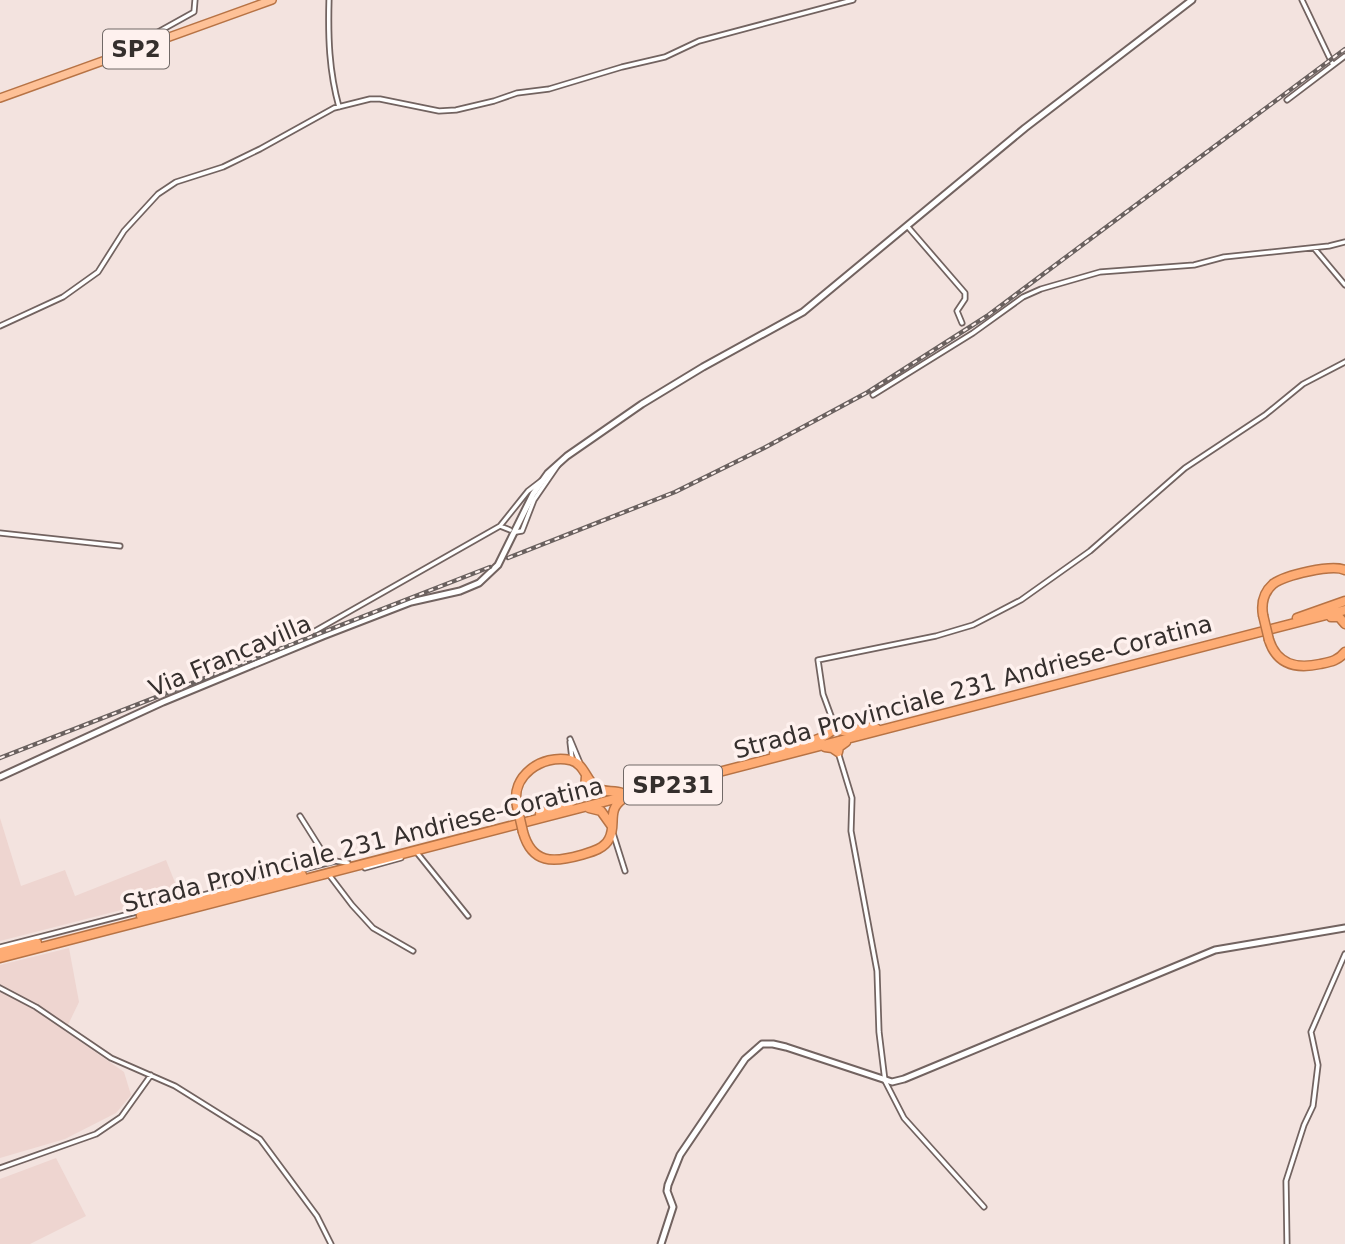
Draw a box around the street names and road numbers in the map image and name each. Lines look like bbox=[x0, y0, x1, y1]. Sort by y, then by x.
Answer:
road number: SP2 bbox=[103, 30, 169, 68]
street label: Via Francavilla bbox=[145, 609, 315, 703]
street label: Strada Provinciale 231 Andriese-Coratina bbox=[731, 610, 1215, 764]
road number: SP231 bbox=[624, 765, 722, 804]
street label: Strada Provinciale 231 Andriese-Coratina bbox=[120, 772, 606, 918]

